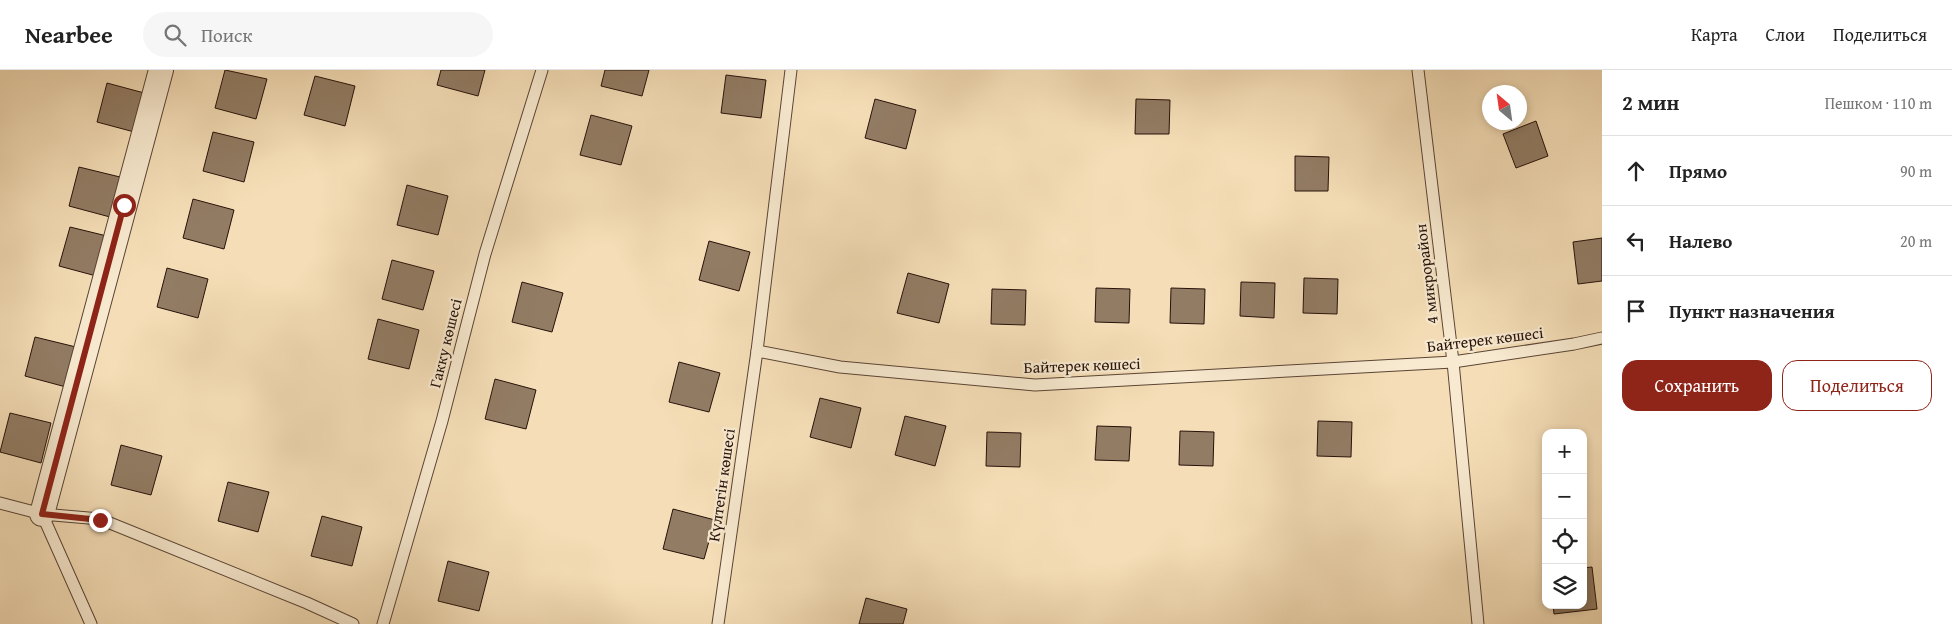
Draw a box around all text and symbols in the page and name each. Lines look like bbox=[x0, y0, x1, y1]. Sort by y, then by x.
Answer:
search box bbox=[143, 12, 493, 57]
text: Nearbee bbox=[25, 17, 113, 52]
icon: search bbox=[161, 21, 189, 49]
text: Поиск bbox=[201, 21, 253, 49]
text: Карта bbox=[1691, 21, 1738, 48]
text: Слои bbox=[1766, 21, 1805, 48]
text: Поделиться bbox=[1833, 21, 1927, 48]
north arrow bbox=[1482, 85, 1527, 130]
text: 2 мин bbox=[1622, 87, 1679, 118]
text: Пешком · 110 m bbox=[1825, 91, 1932, 115]
icon: ahead bbox=[1622, 157, 1650, 185]
text: Прямо bbox=[1669, 157, 1727, 185]
text: 90 m bbox=[1900, 159, 1932, 183]
route start bbox=[113, 194, 136, 217]
street label: 4 микрорайон bbox=[1408, 223, 1444, 325]
icon: left bbox=[1622, 227, 1650, 255]
text: Налево bbox=[1669, 227, 1732, 255]
text: 20 m bbox=[1900, 229, 1932, 253]
street label: Гакку көшесі bbox=[422, 295, 468, 390]
icon: arrive bbox=[1622, 297, 1650, 325]
text: Пункт назначения bbox=[1669, 297, 1835, 325]
street label: Байтерек көшесі bbox=[1425, 320, 1545, 358]
street label: Байтерек көшесі bbox=[1023, 351, 1141, 379]
button: Сохранить bbox=[1622, 360, 1772, 411]
button: Поделиться bbox=[1782, 360, 1932, 411]
street label: Күлтегін көшесі bbox=[701, 426, 741, 543]
map controls bbox=[1542, 429, 1587, 609]
button: + bbox=[1542, 429, 1587, 474]
button: − bbox=[1542, 474, 1587, 519]
route end bbox=[89, 509, 112, 532]
button: locate bbox=[1542, 519, 1587, 564]
button: layers bbox=[1542, 564, 1587, 609]

